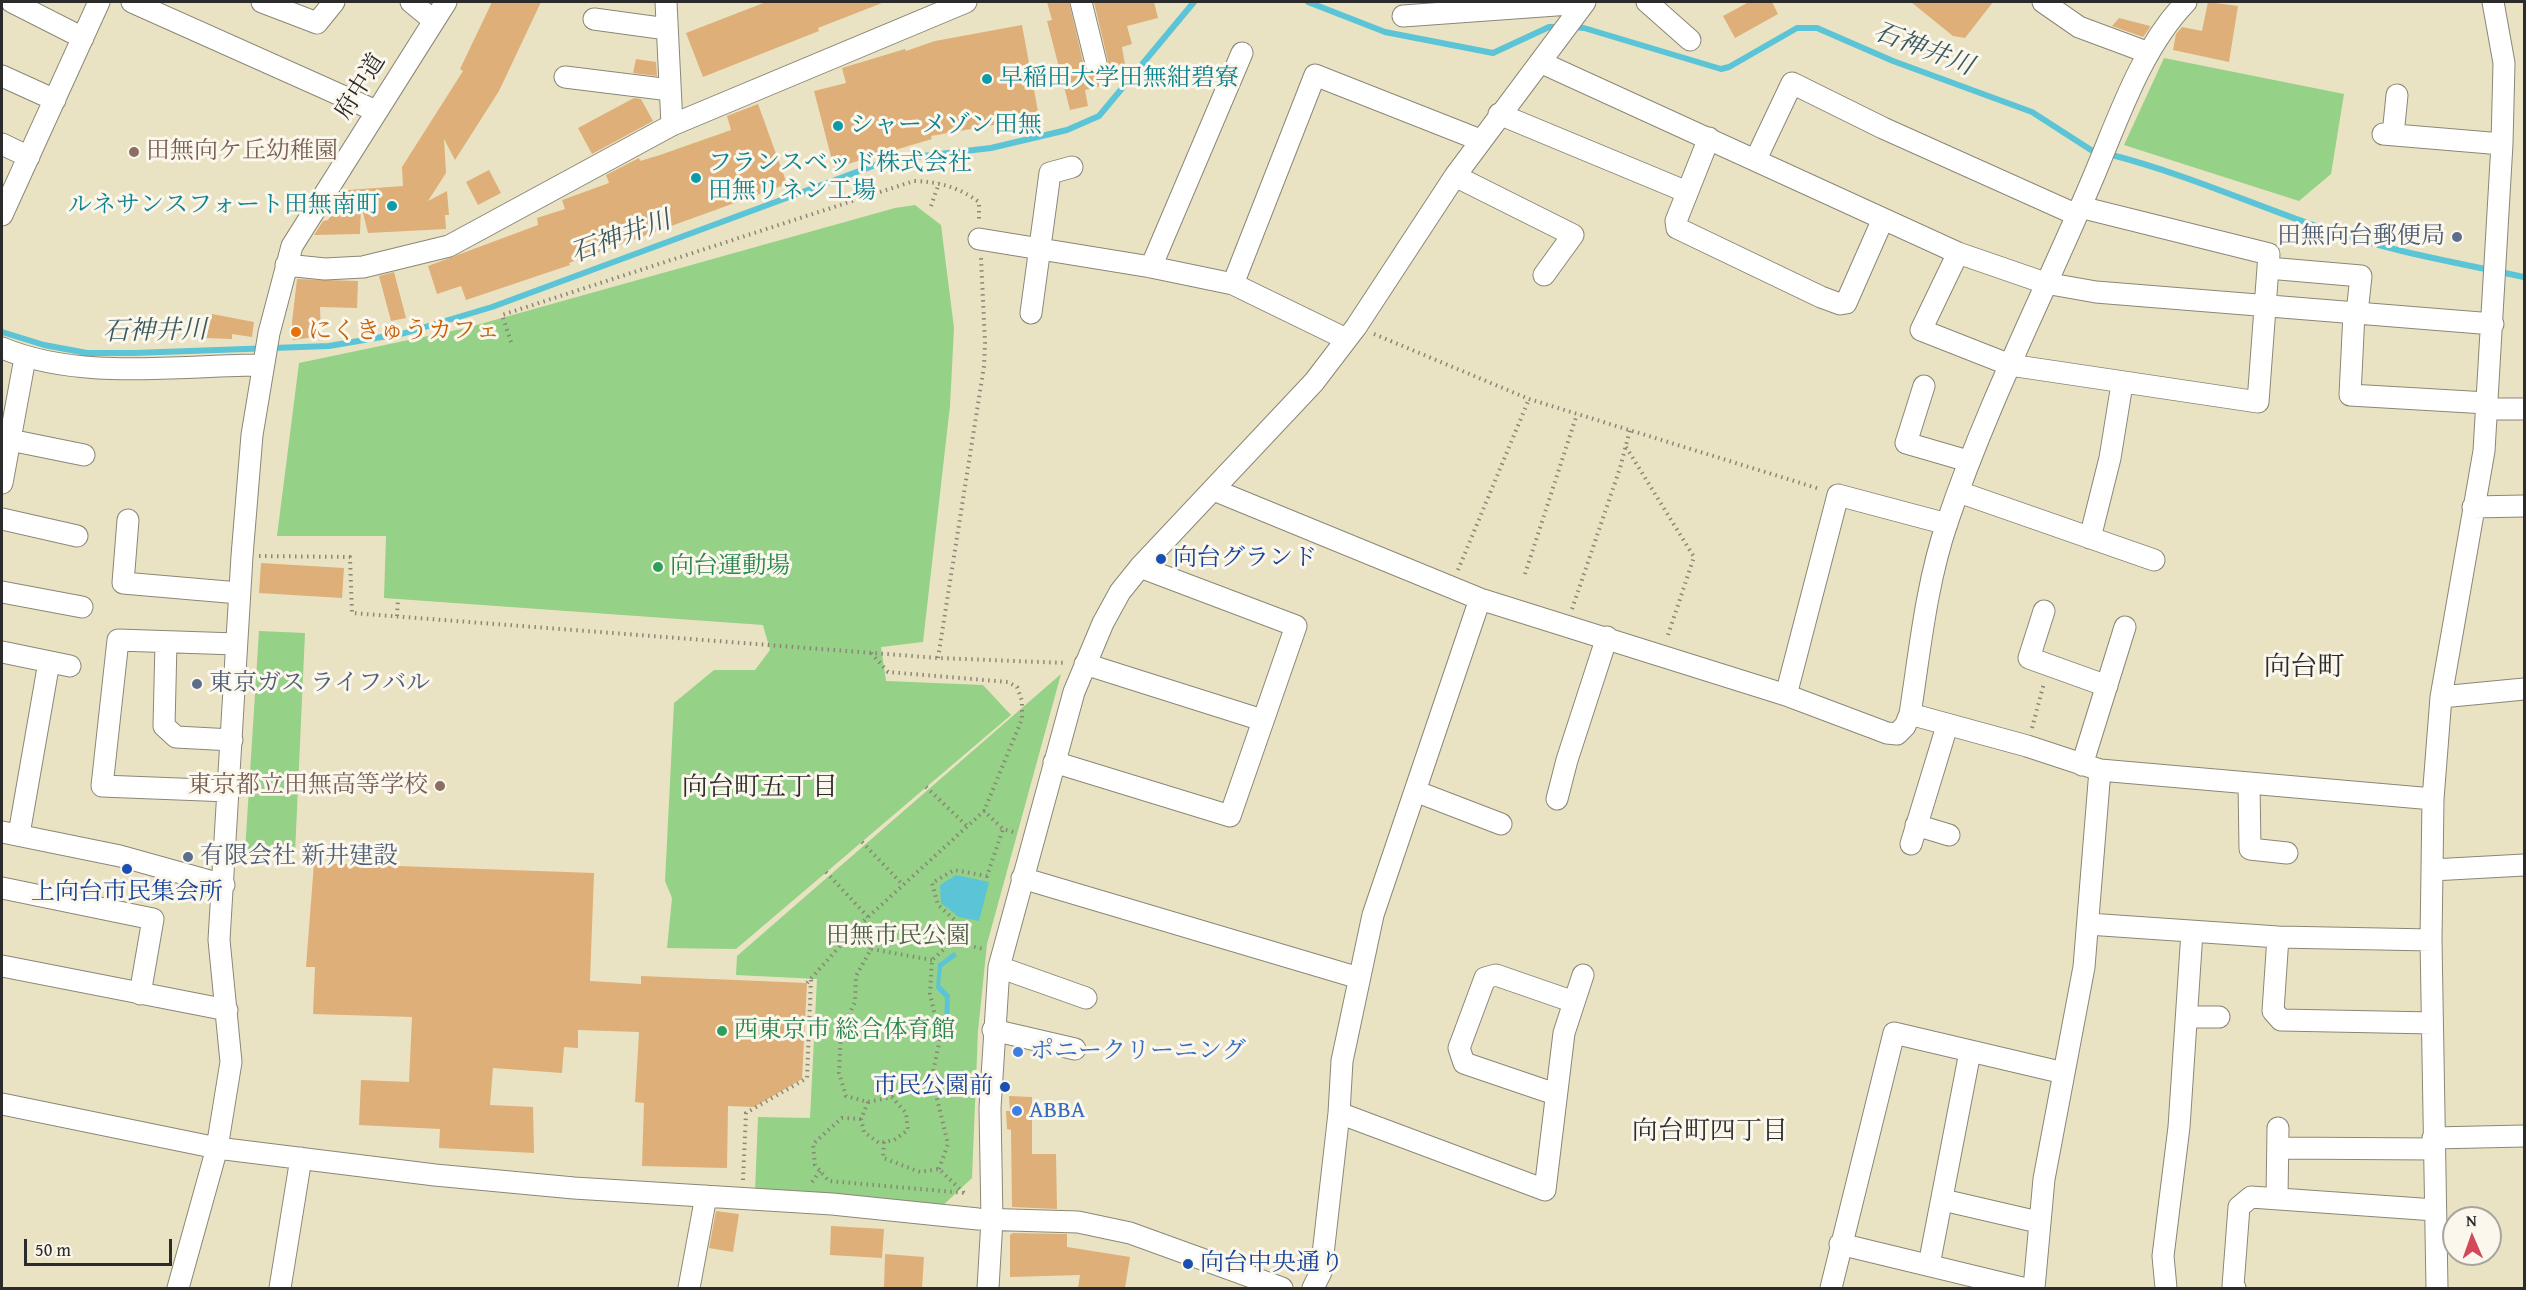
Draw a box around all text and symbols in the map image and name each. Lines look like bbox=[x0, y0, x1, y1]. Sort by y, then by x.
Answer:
water label: 石神井川 bbox=[1869, 17, 1977, 83]
street label: 府中道 bbox=[330, 49, 392, 125]
place label: 早稲田大学田無紺碧寮 bbox=[999, 65, 1239, 93]
marker: 早稲田大学田無紺碧寮 bbox=[980, 72, 994, 86]
place label: シャーメゾン田無 bbox=[850, 112, 1042, 140]
marker: シャーメゾン田無 bbox=[831, 119, 845, 133]
place label: 田無向ケ丘幼稚園 bbox=[146, 138, 338, 166]
marker: 田無向ケ丘幼稚園 bbox=[127, 145, 141, 159]
place label: フランスベッド株式会社 田無リネン工場 bbox=[708, 150, 972, 206]
marker: フランスベッド株式会社 田無リネン工場 bbox=[689, 171, 703, 185]
place label: ルネサンスフォート田無南町 bbox=[68, 192, 380, 220]
marker: ルネサンスフォート田無南町 bbox=[385, 199, 399, 213]
water label: 石神井川 bbox=[567, 206, 675, 270]
place label: 田無向台郵便局 bbox=[2277, 223, 2445, 251]
marker: 田無向台郵便局 bbox=[2450, 230, 2464, 244]
water label: 石神井川 bbox=[103, 315, 207, 349]
place label: にくきゅうカフェ bbox=[308, 318, 500, 346]
marker: にくきゅうカフェ bbox=[289, 325, 303, 339]
place label: 向台グランド bbox=[1173, 545, 1317, 573]
marker: 向台グランド bbox=[1154, 552, 1168, 566]
place label: 向台運動場 bbox=[670, 553, 790, 581]
marker: 向台運動場 bbox=[651, 560, 665, 574]
district label: 向台町 bbox=[2264, 652, 2344, 684]
place label: 東京ガス ライフバル bbox=[209, 670, 430, 698]
marker: 東京ガス ライフバル bbox=[190, 677, 204, 691]
place label: 東京都立田無高等学校 bbox=[188, 772, 428, 800]
district label: 向台町五丁目 bbox=[682, 772, 838, 804]
marker: 東京都立田無高等学校 bbox=[433, 779, 447, 793]
place label: 有限会社 新井建設 bbox=[200, 843, 397, 871]
marker: 有限会社 新井建設 bbox=[181, 850, 195, 864]
marker: 上向台市民集会所 bbox=[120, 862, 134, 876]
place label: 上向台市民集会所 bbox=[31, 879, 223, 907]
park label: 田無市民公園 bbox=[826, 923, 970, 951]
place label: 西東京市 総合体育館 bbox=[734, 1017, 955, 1045]
marker: 西東京市 総合体育館 bbox=[715, 1024, 729, 1038]
place label: ポニークリーニング bbox=[1030, 1038, 1246, 1066]
marker: ポニークリーニング bbox=[1011, 1045, 1025, 1059]
place label: 市民公園前 bbox=[873, 1073, 993, 1101]
marker: 市民公園前 bbox=[998, 1080, 1012, 1094]
place label: ABBA bbox=[1029, 1097, 1085, 1125]
marker: ABBA bbox=[1010, 1104, 1024, 1118]
district label: 向台町四丁目 bbox=[1632, 1116, 1788, 1148]
north arrow bbox=[2442, 1206, 2502, 1266]
text: N bbox=[2466, 1208, 2477, 1232]
scale bar bbox=[27, 1227, 176, 1265]
text: 50 m bbox=[35, 1236, 71, 1263]
place label: 向台中央通り bbox=[1200, 1250, 1344, 1278]
marker: 向台中央通り bbox=[1181, 1257, 1195, 1271]

